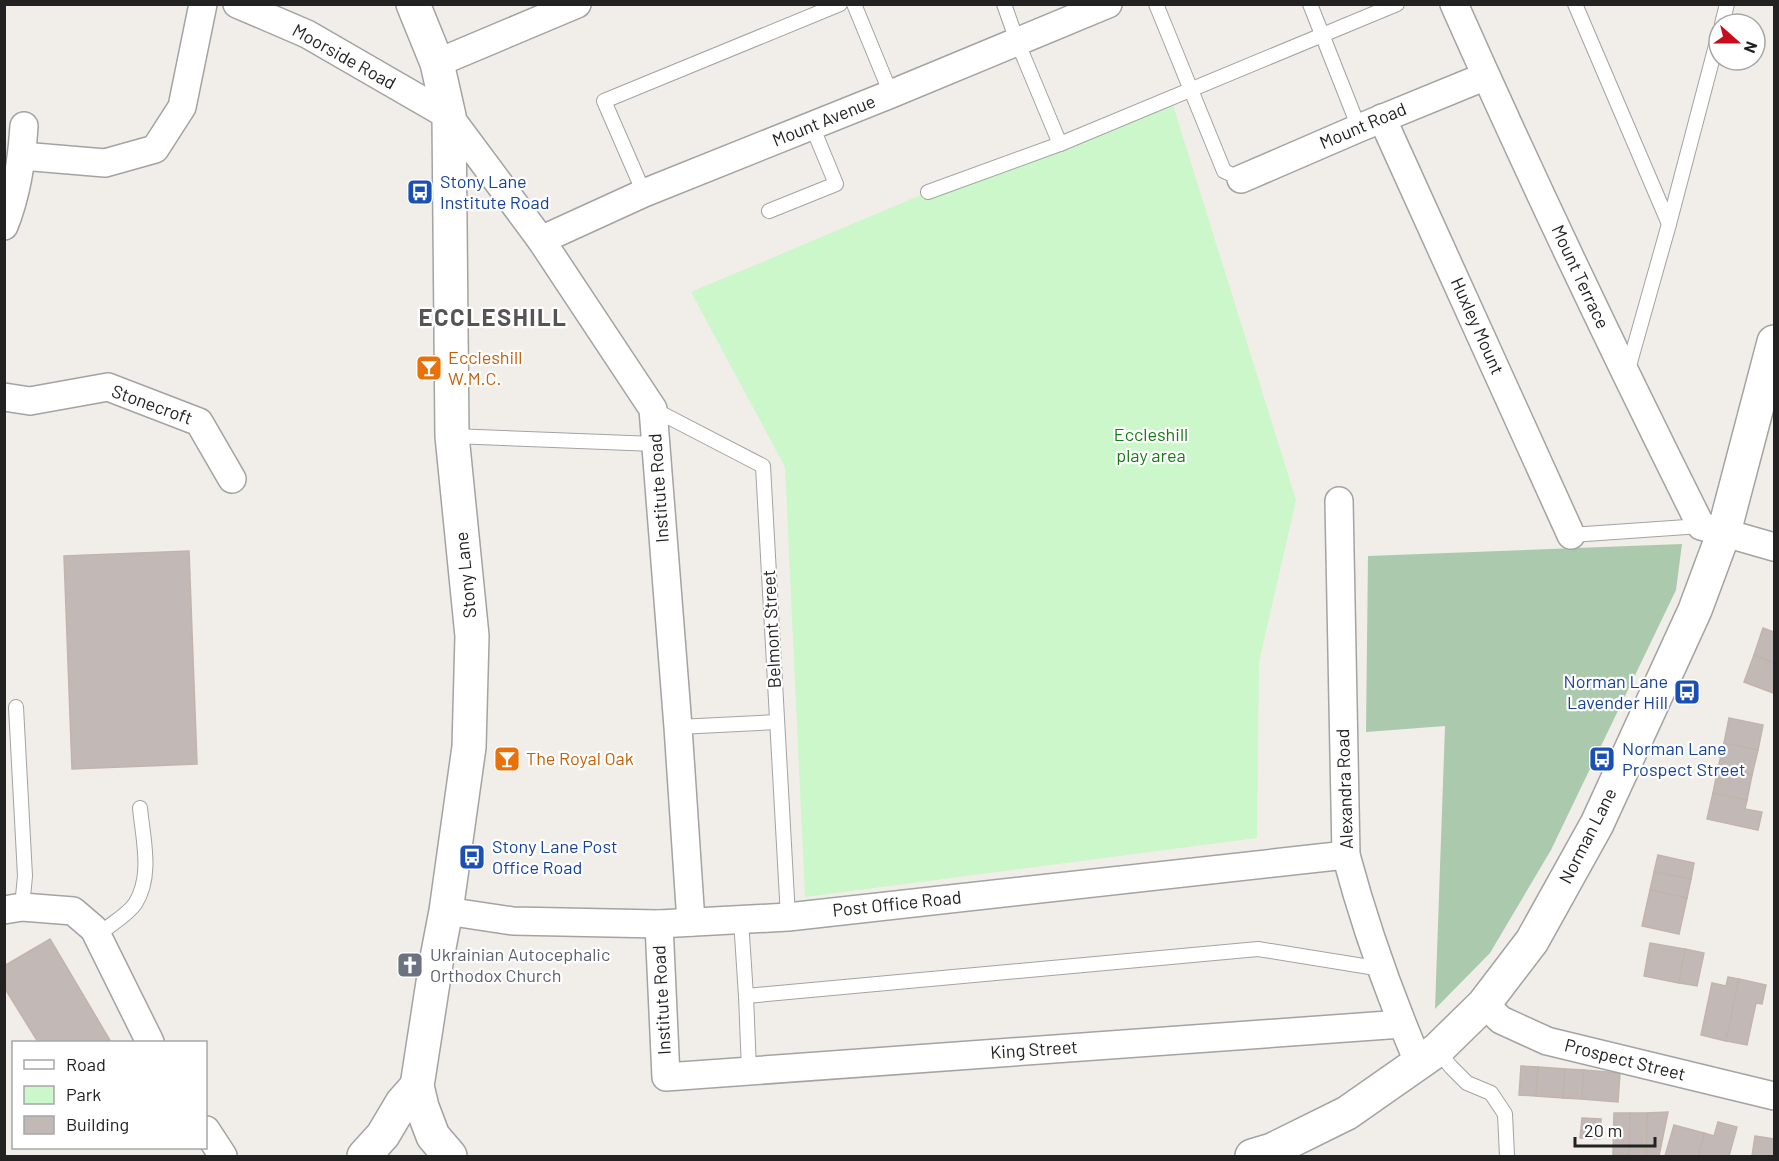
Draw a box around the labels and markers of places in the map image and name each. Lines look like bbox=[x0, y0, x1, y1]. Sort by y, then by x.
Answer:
place label: Stony Lane Institute Road bbox=[440, 170, 550, 213]
bus stop icon: Stony Lane Institute Road bbox=[405, 177, 435, 207]
place label: Eccleshill W.M.C. bbox=[448, 346, 522, 389]
bar icon: Eccleshill W.M.C. bbox=[414, 353, 444, 383]
place label: Norman Lane Lavender Hill bbox=[1563, 670, 1668, 713]
bus stop icon: Norman Lane Lavender Hill bbox=[1672, 677, 1702, 707]
place label: Norman Lane Prospect Street bbox=[1622, 737, 1746, 780]
bar icon: The Royal Oak bbox=[492, 744, 522, 774]
bus stop icon: Norman Lane Prospect Street bbox=[1587, 744, 1617, 774]
place label: The Royal Oak bbox=[526, 747, 634, 769]
place label: Stony Lane Post Office Road bbox=[492, 835, 618, 878]
bus stop icon: Stony Lane Post Office Road bbox=[457, 842, 487, 872]
place label: Ukrainian Autocephalic Orthodox Church bbox=[430, 943, 610, 986]
church icon: Ukrainian Autocephalic Orthodox Church bbox=[395, 950, 425, 980]

